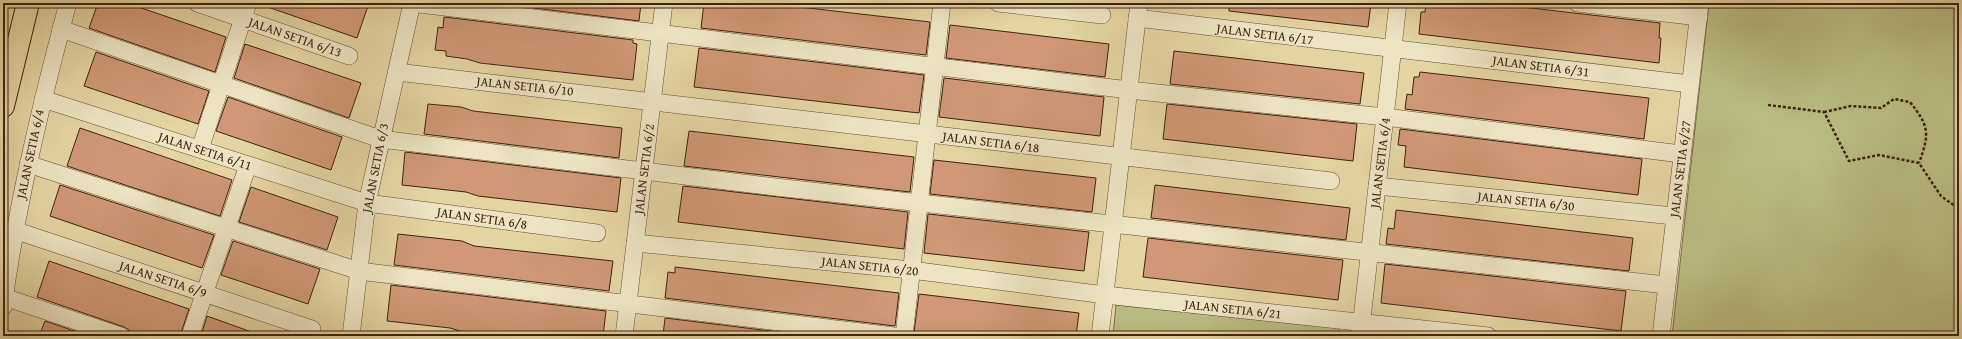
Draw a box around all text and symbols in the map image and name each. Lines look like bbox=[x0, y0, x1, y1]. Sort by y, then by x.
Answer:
street label: JALAN SETIA 6/13 bbox=[244, 12, 344, 62]
street label: JALAN SETIA 6/17 bbox=[1214, 18, 1315, 49]
street label: JALAN SETIA 6/31 bbox=[1490, 50, 1591, 81]
street label: JALAN SETIA 6/10 bbox=[474, 71, 574, 101]
street label: JALAN SETIA 6/4 bbox=[11, 107, 49, 203]
street label: JALAN SETIA 6/4 bbox=[1365, 117, 1395, 211]
street label: JALAN SETIA 6/27 bbox=[1664, 119, 1695, 220]
street label: JALAN SETIA 6/3 bbox=[357, 121, 393, 217]
street label: JALAN SETIA 6/2 bbox=[629, 123, 659, 217]
street label: JALAN SETIA 6/11 bbox=[154, 126, 254, 175]
street label: JALAN SETIA 6/18 bbox=[940, 126, 1041, 157]
street label: JALAN SETIA 6/30 bbox=[1475, 186, 1575, 216]
street label: JALAN SETIA 6/8 bbox=[434, 202, 528, 234]
street label: JALAN SETIA 6/20 bbox=[819, 251, 919, 281]
street label: JALAN SETIA 6/9 bbox=[115, 255, 209, 302]
street label: JALAN SETIA 6/21 bbox=[1182, 294, 1282, 324]

